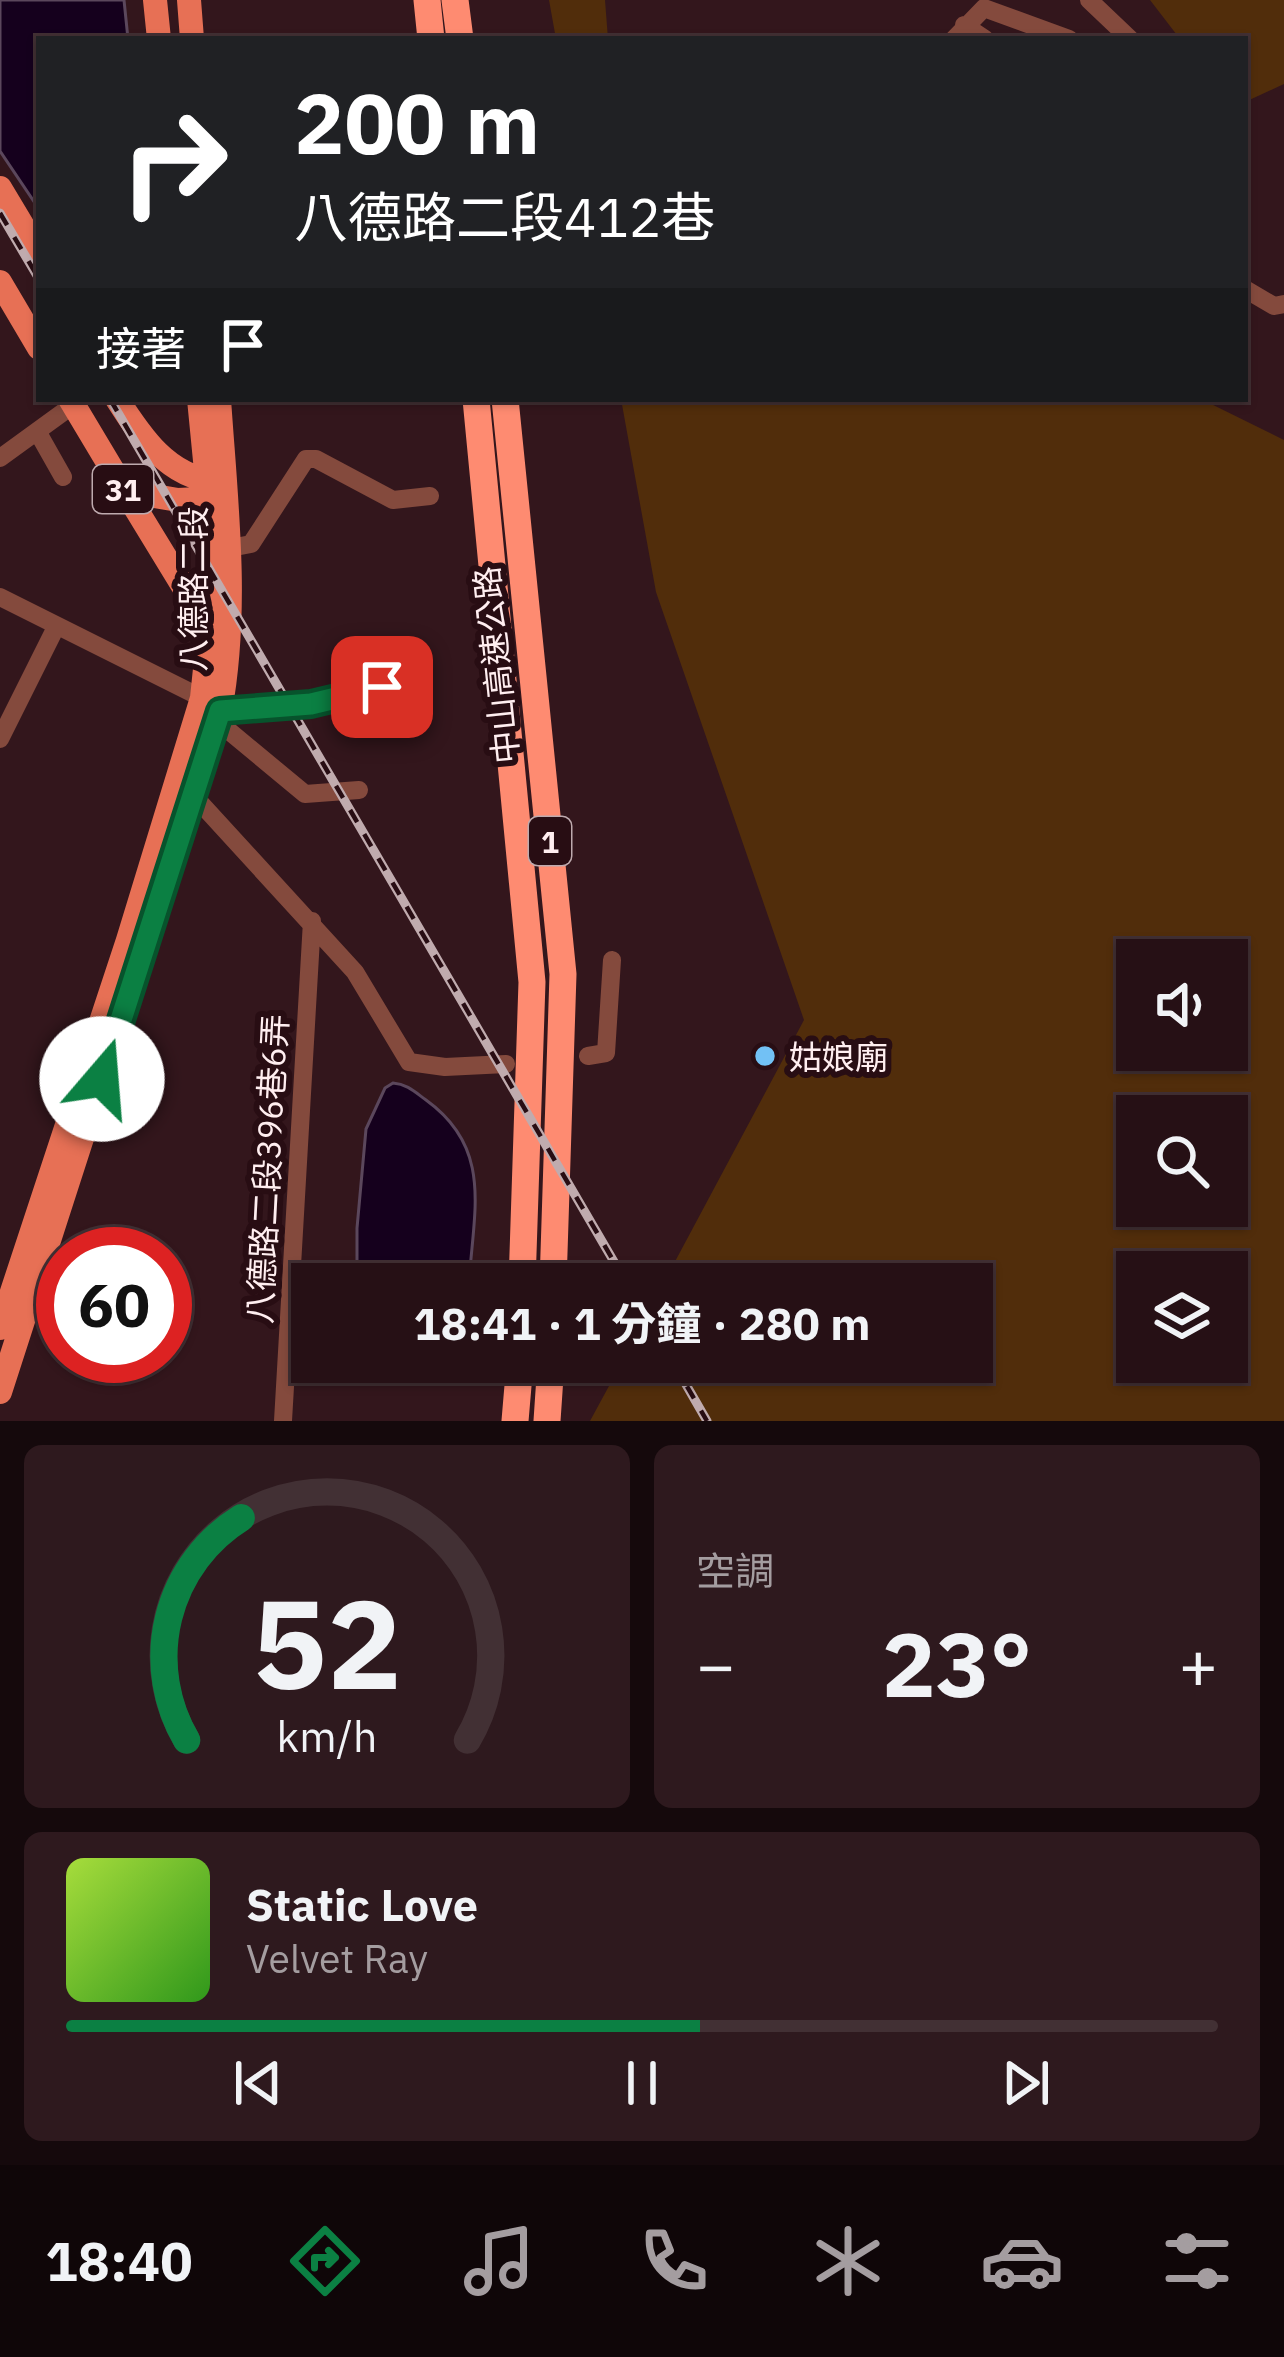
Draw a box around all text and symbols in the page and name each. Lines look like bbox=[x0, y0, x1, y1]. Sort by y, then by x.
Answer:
text: 200 m bbox=[294, 68, 540, 177]
icon: right bbox=[96, 84, 252, 240]
text: 八德路二段412巷 bbox=[294, 182, 715, 252]
icon: arrive bbox=[210, 312, 276, 378]
text: 接著 bbox=[96, 319, 186, 377]
road number: 31 bbox=[93, 465, 153, 513]
street label: 八德路二段 bbox=[171, 507, 214, 672]
street label: 中山高速公路 bbox=[464, 564, 528, 766]
pin bbox=[331, 636, 433, 738]
icon: arrive bbox=[349, 654, 415, 720]
road number: 1 bbox=[529, 817, 571, 865]
map controls bbox=[1116, 939, 1248, 1383]
button: sound bbox=[1116, 939, 1248, 1071]
street label: 八德路二段396巷6弄 bbox=[237, 1013, 297, 1325]
position arrow bbox=[39, 1016, 165, 1142]
place label: 姑娘廟 bbox=[789, 1035, 888, 1078]
marker: 姑娘廟 bbox=[752, 1043, 778, 1069]
button: search bbox=[1116, 1095, 1248, 1227]
speed limit sign: 60 bbox=[36, 1227, 192, 1383]
button: layers bbox=[1116, 1251, 1248, 1383]
text: 18:41 · 1 分鐘 · 280 m bbox=[413, 1294, 871, 1352]
text: 空調 bbox=[696, 1545, 774, 1596]
text: 52 bbox=[252, 1561, 402, 1723]
text: 23° bbox=[882, 1605, 1032, 1722]
text: − bbox=[696, 1621, 736, 1707]
text: + bbox=[1178, 1621, 1218, 1707]
text: km/h bbox=[277, 1707, 377, 1763]
text: Static Love bbox=[246, 1875, 478, 1933]
text: Velvet Ray bbox=[246, 1933, 428, 1984]
icon: previous bbox=[225, 2050, 291, 2116]
icon: pause bbox=[609, 2050, 675, 2116]
icon: next bbox=[993, 2050, 1059, 2116]
icon: directions bbox=[283, 2219, 367, 2303]
icon: music bbox=[457, 2219, 541, 2303]
icon: phone bbox=[632, 2219, 716, 2303]
icon: climate bbox=[806, 2219, 890, 2303]
icon: car bbox=[980, 2219, 1064, 2303]
icon: filters bbox=[1155, 2219, 1239, 2303]
text: 18:40 bbox=[45, 2226, 193, 2296]

